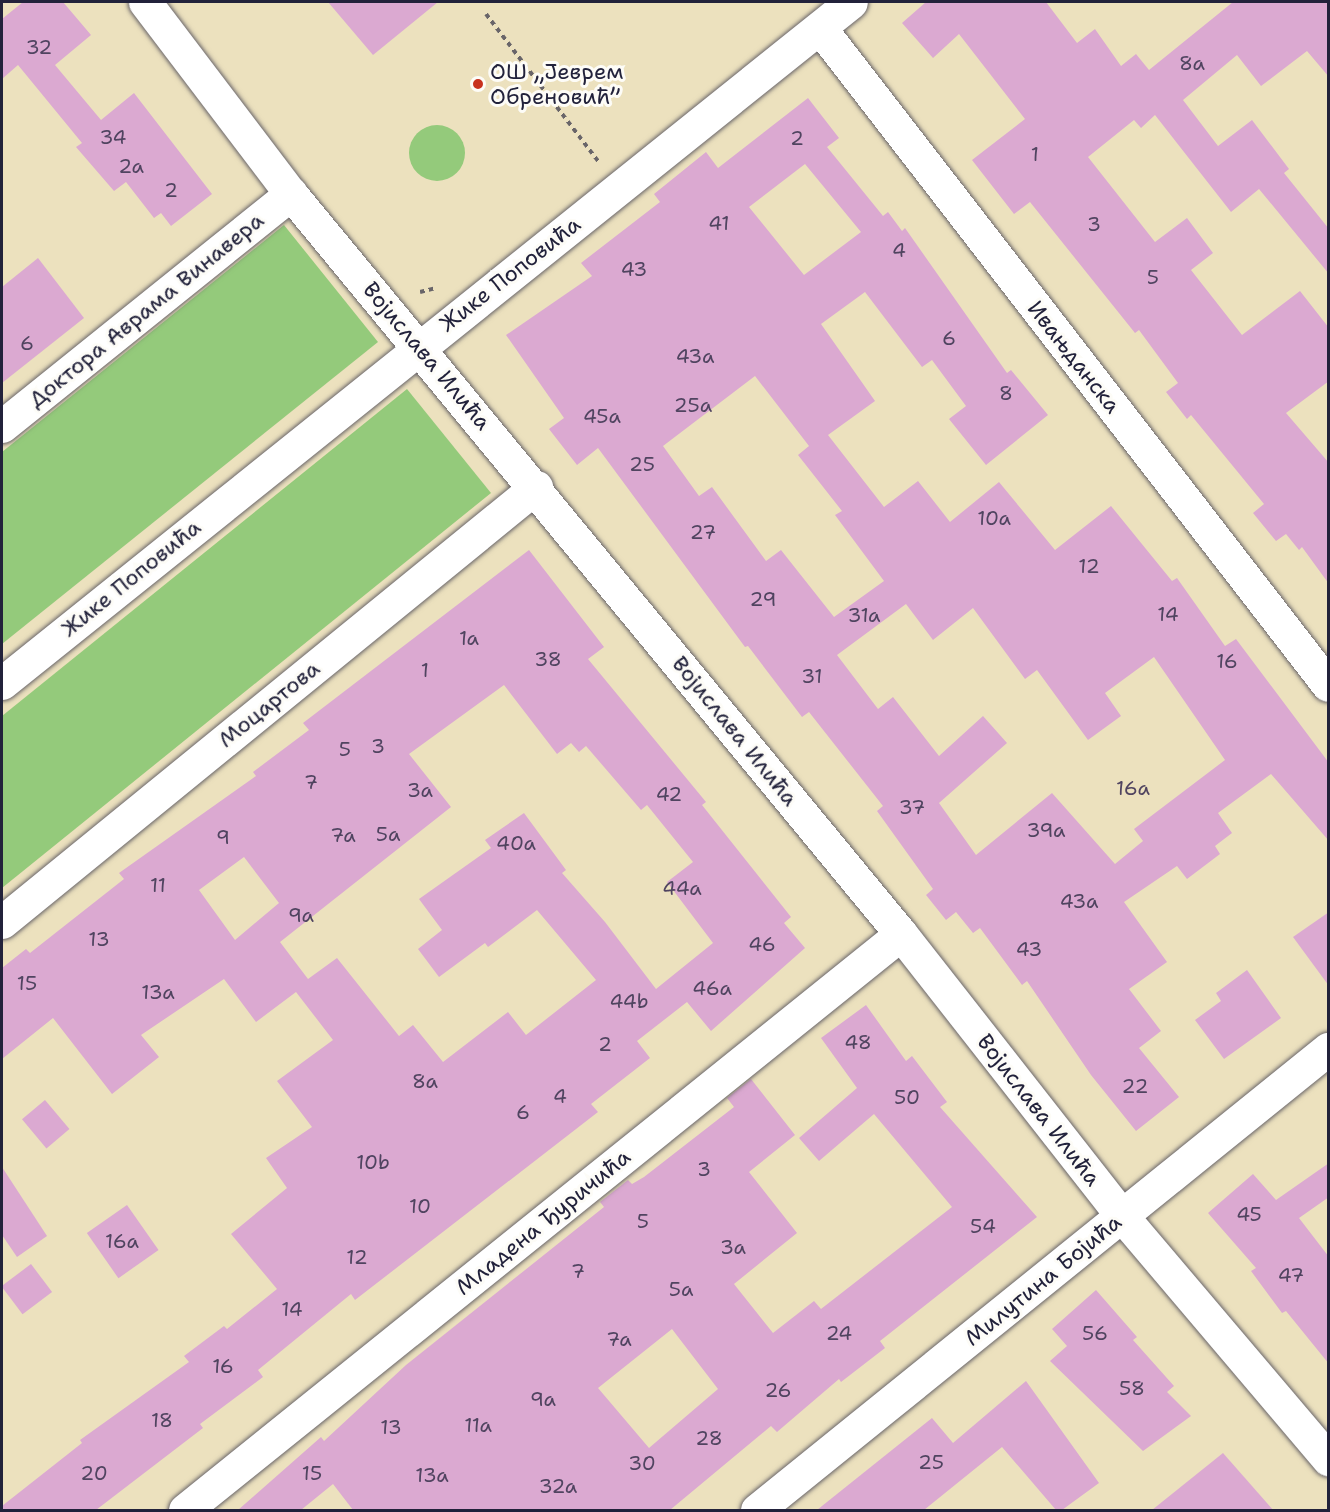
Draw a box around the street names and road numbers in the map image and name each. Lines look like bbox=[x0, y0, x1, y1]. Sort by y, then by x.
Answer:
street label: Доктора Аврама Винавера bbox=[23, 207, 269, 413]
street label: Жике Поповића bbox=[434, 211, 586, 337]
street label: Војислава Илића bbox=[357, 277, 497, 435]
street label: Ивањданска bbox=[1022, 296, 1126, 418]
street label: Жике Поповића bbox=[56, 514, 206, 642]
street label: Војислава Илића bbox=[667, 651, 803, 811]
street label: Моцартова bbox=[213, 655, 325, 753]
street label: Војислава Илића bbox=[972, 1029, 1106, 1191]
street label: Младена Ђуричића bbox=[450, 1144, 636, 1300]
street label: Милутина Бојића bbox=[959, 1209, 1127, 1351]

